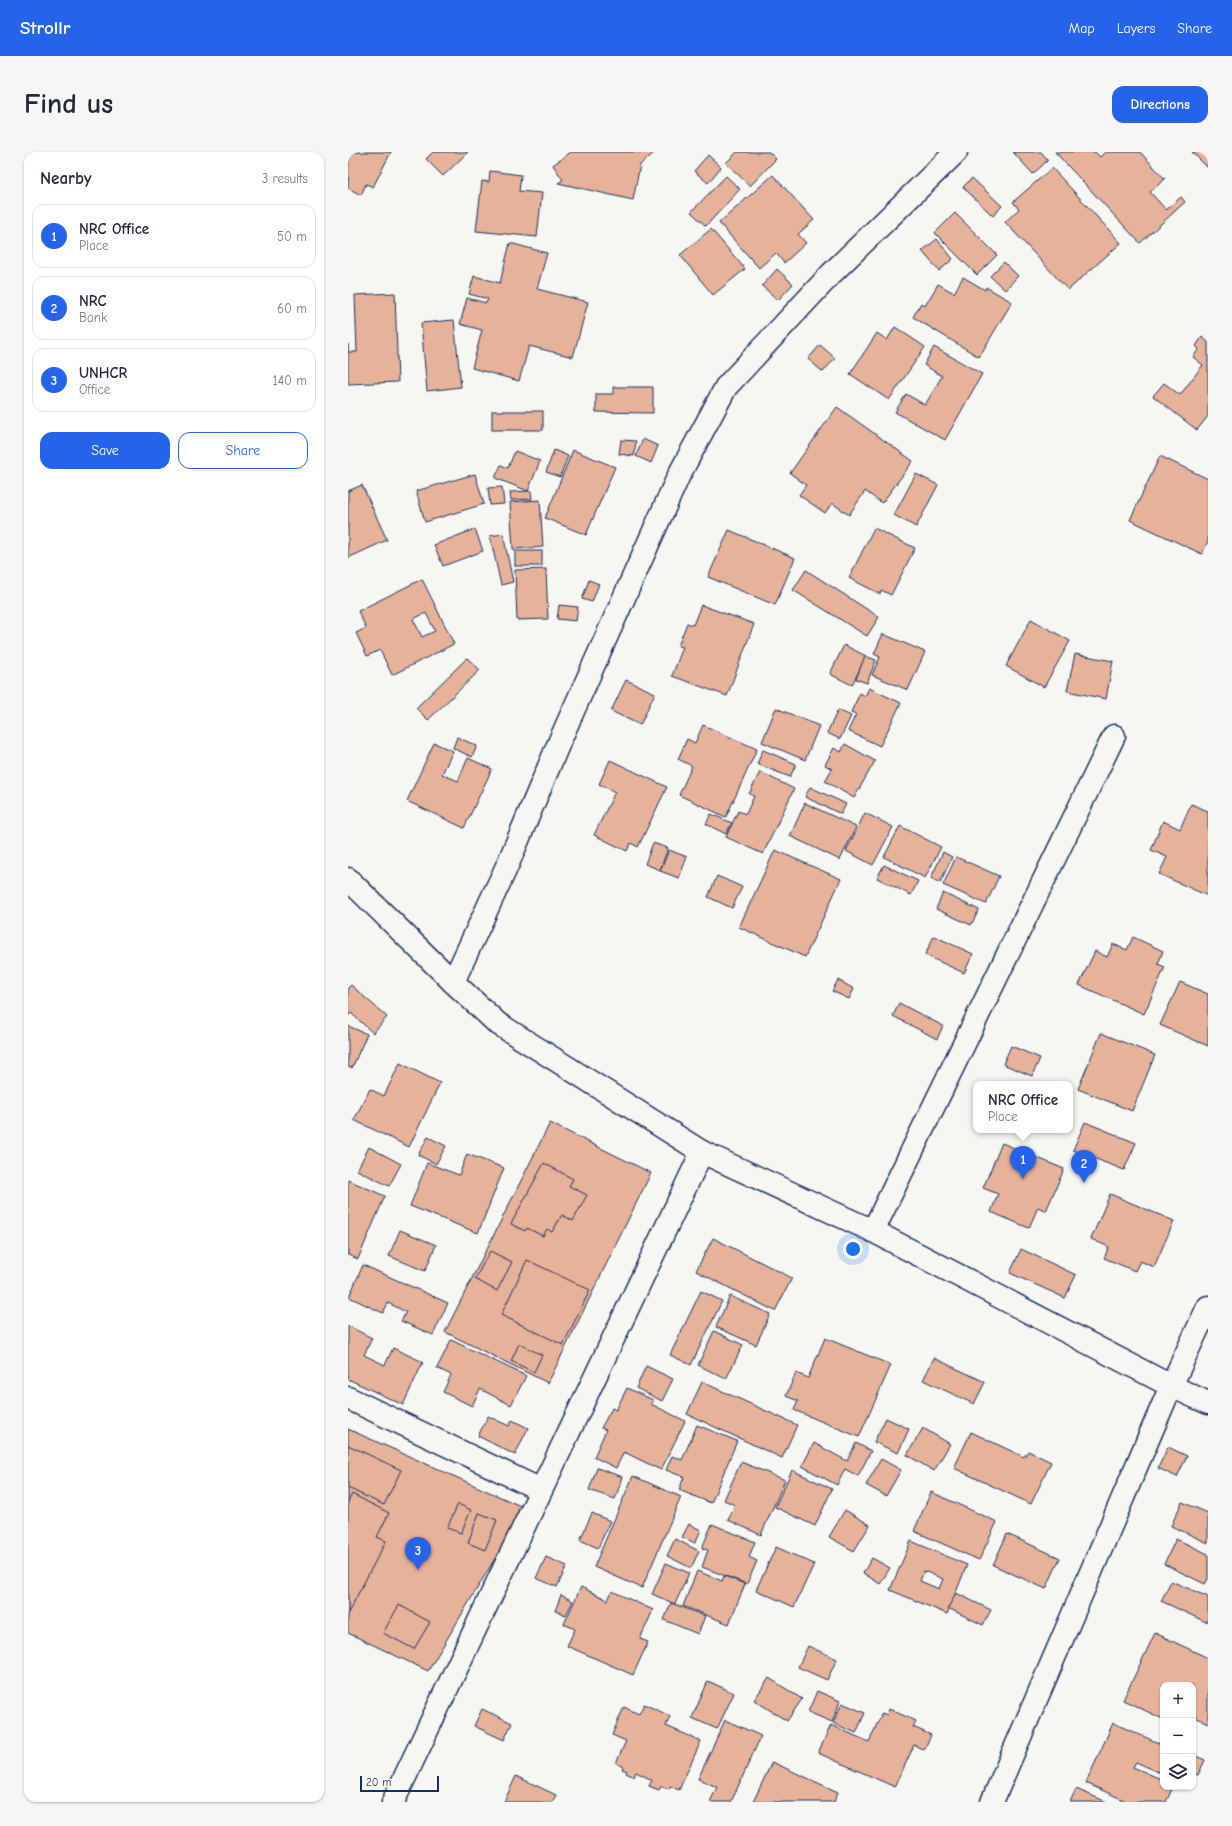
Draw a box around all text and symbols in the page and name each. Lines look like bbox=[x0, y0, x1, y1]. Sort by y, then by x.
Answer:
text: Strollr bbox=[20, 17, 70, 39]
text: Map bbox=[1068, 20, 1095, 37]
text: Layers bbox=[1117, 20, 1155, 37]
text: Share bbox=[1177, 20, 1212, 37]
button: Directions bbox=[1112, 86, 1208, 123]
text: Find us bbox=[24, 88, 113, 120]
text: Nearby bbox=[40, 169, 91, 188]
text: 3 results bbox=[262, 171, 308, 186]
text: NRC Office bbox=[79, 220, 149, 238]
text: 1 bbox=[51, 229, 57, 244]
text: 50 m bbox=[277, 229, 307, 244]
text: Place bbox=[79, 238, 109, 253]
text: NRC bbox=[79, 292, 107, 310]
text: 2 bbox=[51, 301, 57, 316]
text: 60 m bbox=[277, 301, 307, 316]
text: Bank bbox=[79, 310, 107, 325]
text: UNHCR bbox=[79, 364, 127, 382]
text: 3 bbox=[51, 373, 57, 388]
text: 140 m bbox=[273, 373, 307, 388]
text: Office bbox=[79, 382, 110, 397]
button: Save bbox=[40, 432, 170, 469]
button: Share bbox=[178, 432, 308, 469]
popup bbox=[973, 1081, 1073, 1133]
text: NRC Office bbox=[988, 1091, 1058, 1109]
text: Place bbox=[988, 1109, 1018, 1124]
pin: 1 bbox=[1010, 1146, 1036, 1179]
pin: 2 bbox=[1071, 1150, 1097, 1183]
your location bbox=[843, 1239, 863, 1259]
pin: 3 bbox=[405, 1537, 431, 1570]
map controls bbox=[1160, 1682, 1196, 1790]
button: + bbox=[1160, 1682, 1196, 1718]
button: − bbox=[1160, 1718, 1196, 1754]
button: layers bbox=[1160, 1754, 1196, 1790]
scale bar bbox=[360, 1774, 439, 1793]
text: 20 m bbox=[366, 1776, 391, 1789]

